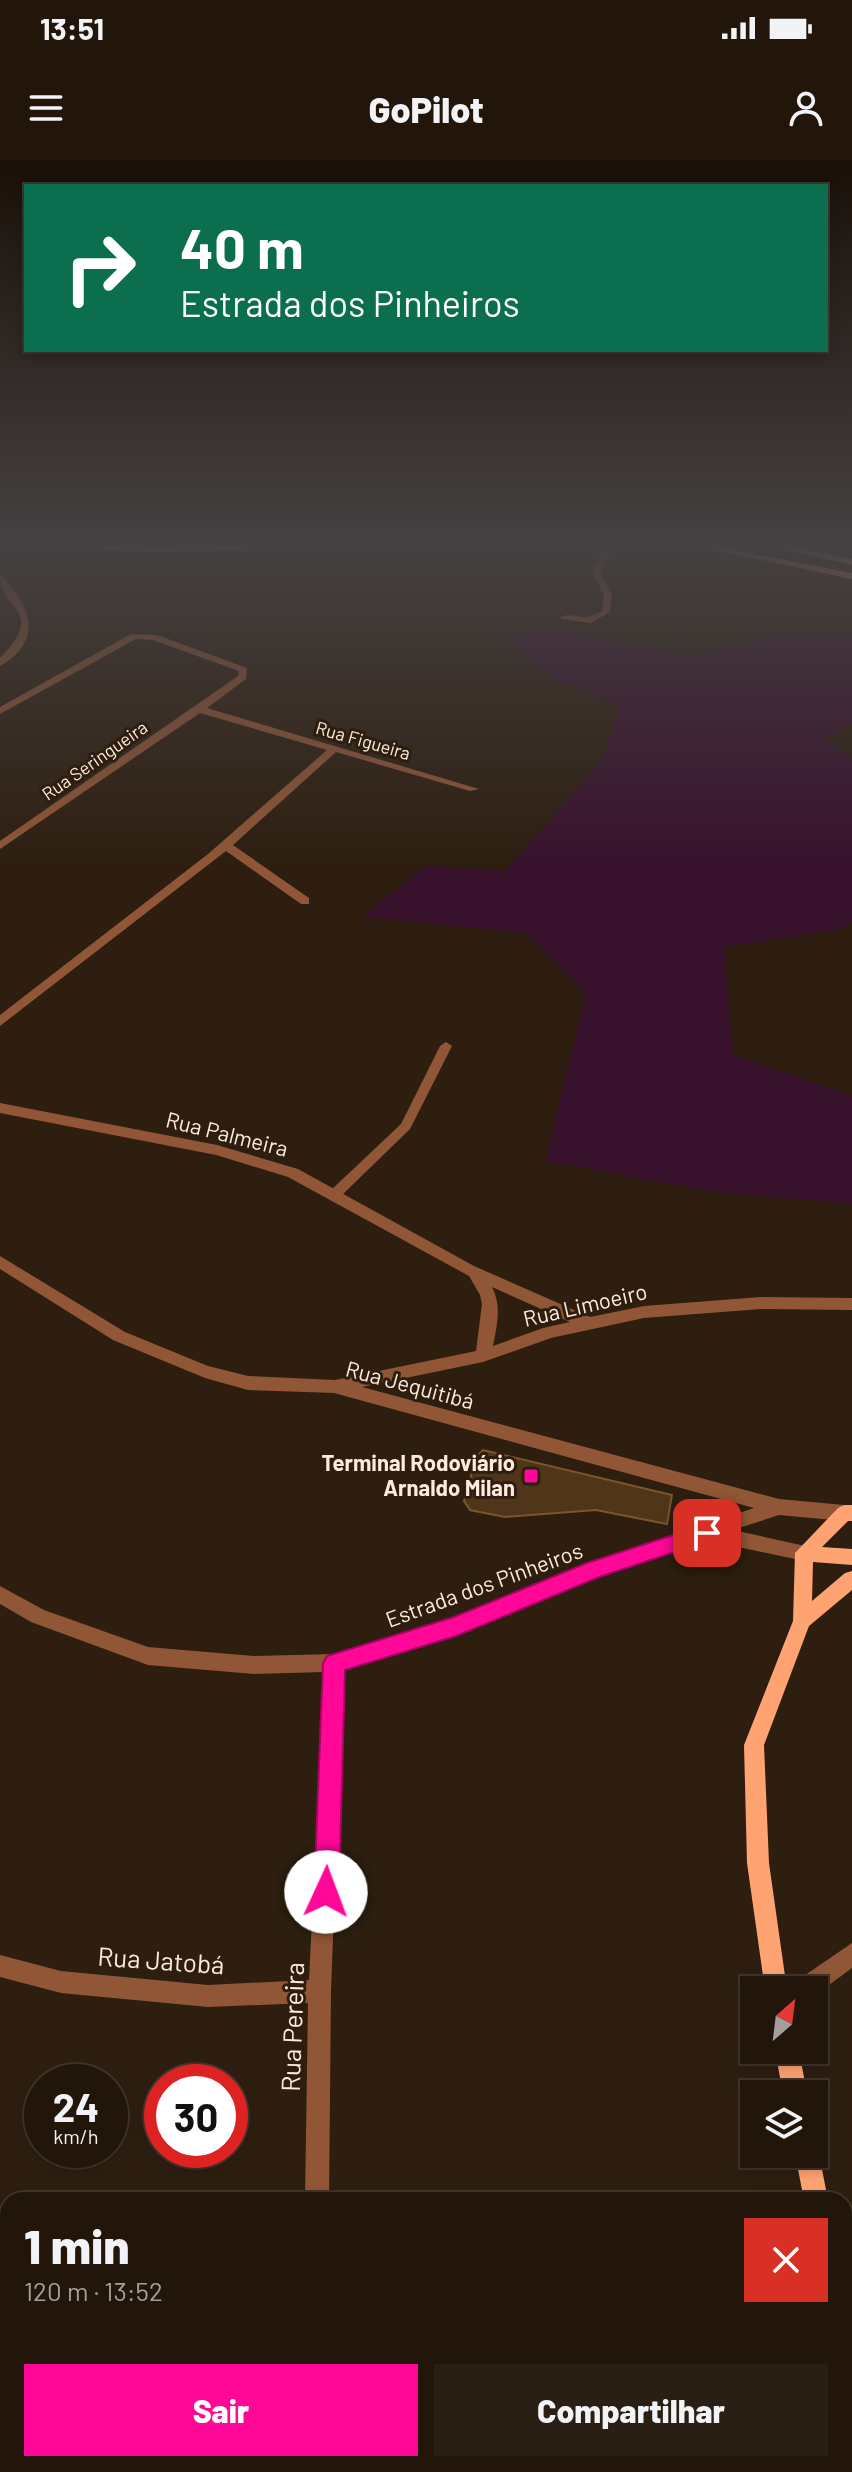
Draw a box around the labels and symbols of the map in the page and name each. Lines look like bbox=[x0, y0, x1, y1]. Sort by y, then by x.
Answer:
street label: Rua Seringueira bbox=[37, 716, 151, 805]
street label: Rua Figueira bbox=[313, 716, 413, 764]
street label: Rua Palmeira bbox=[164, 1105, 291, 1161]
street label: Rua Limoeiro bbox=[520, 1277, 649, 1331]
street label: Rua Jequitibá bbox=[343, 1354, 477, 1414]
place label: Terminal Rodoviário Arnaldo Milan bbox=[321, 1449, 515, 1500]
marker: Terminal Rodoviário Arnaldo Milan bbox=[522, 1467, 540, 1485]
pin bbox=[673, 1499, 741, 1567]
street label: Estrada dos Pinheiros bbox=[382, 1536, 586, 1632]
position arrow bbox=[284, 1850, 368, 1934]
street label: Rua Jatobá bbox=[97, 1940, 226, 1979]
street label: Rua Pereira bbox=[274, 1962, 309, 2092]
north arrow bbox=[740, 1976, 828, 2064]
speed limit sign: 30 bbox=[144, 2064, 248, 2168]

